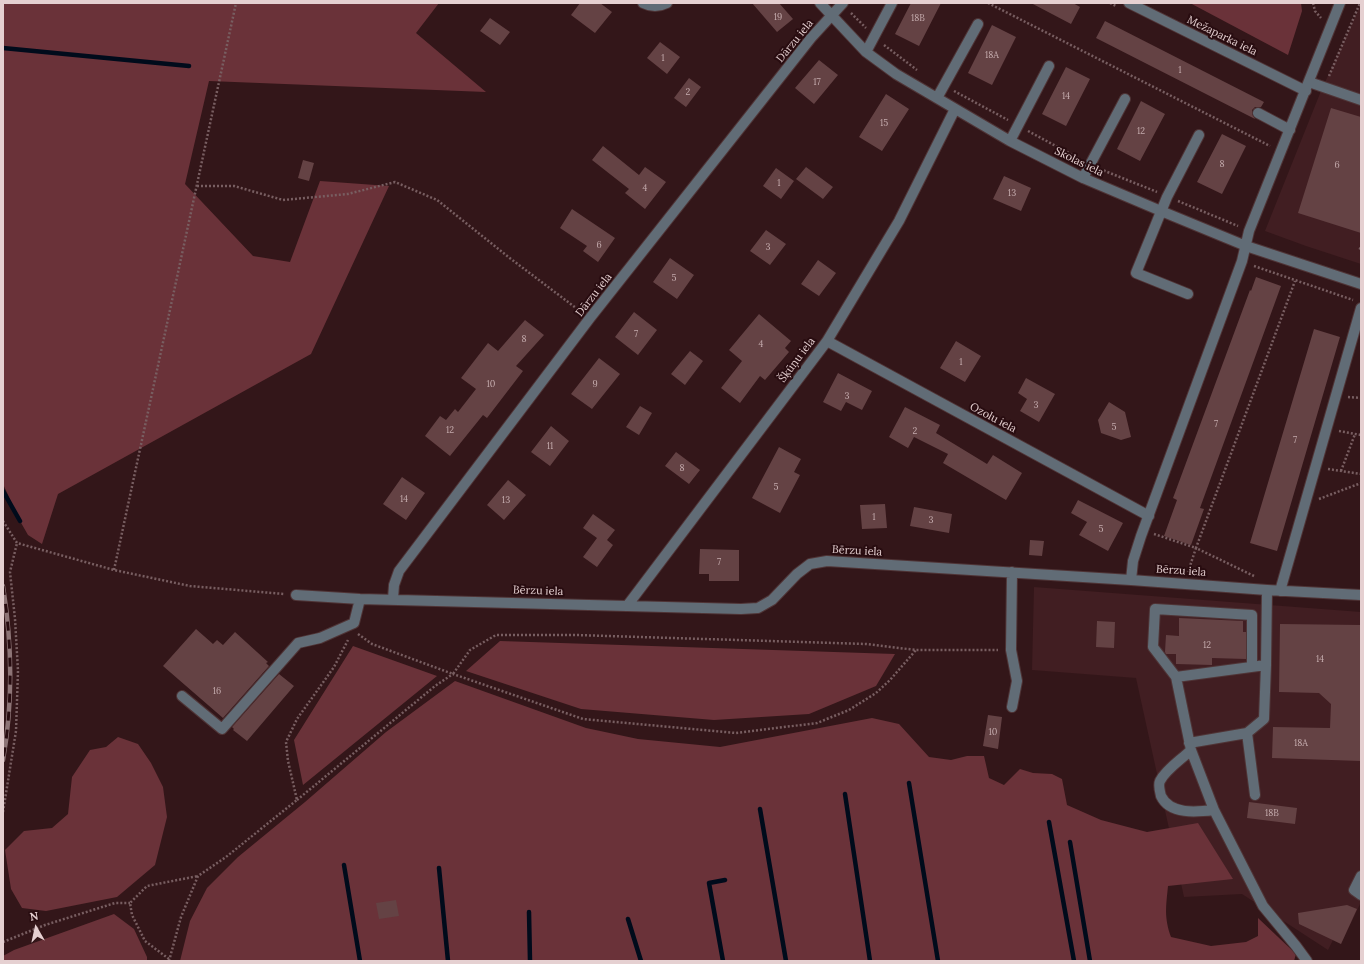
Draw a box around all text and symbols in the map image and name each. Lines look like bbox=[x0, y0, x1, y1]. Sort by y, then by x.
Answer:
house number: 19 bbox=[774, 12, 782, 22]
house number: 18B bbox=[911, 13, 925, 23]
street label: Mežaparka iela bbox=[1185, 13, 1259, 59]
street label: Dārzu iela bbox=[774, 17, 816, 65]
house number: 18A bbox=[985, 50, 999, 60]
house number: 1 bbox=[661, 53, 665, 63]
house number: 1 bbox=[1178, 65, 1182, 75]
house number: 17 bbox=[813, 77, 821, 87]
house number: 2 bbox=[686, 87, 690, 97]
house number: 14 bbox=[1062, 91, 1070, 101]
house number: 15 bbox=[880, 118, 888, 128]
house number: 12 bbox=[1137, 126, 1145, 136]
street label: Skolas iela bbox=[1052, 144, 1106, 180]
house number: 8 bbox=[1219, 159, 1225, 169]
house number: 6 bbox=[1334, 160, 1340, 170]
house number: 1 bbox=[777, 178, 781, 188]
house number: 4 bbox=[643, 183, 647, 193]
house number: 13 bbox=[1008, 188, 1016, 198]
house number: 6 bbox=[596, 240, 602, 250]
house number: 3 bbox=[765, 242, 771, 252]
street label: Dārzu iela bbox=[573, 271, 615, 319]
house number: 5 bbox=[672, 273, 676, 283]
house number: 7 bbox=[634, 329, 638, 339]
house number: 8 bbox=[521, 334, 527, 344]
street label: Šķūņu iela bbox=[776, 335, 818, 385]
house number: 4 bbox=[759, 339, 763, 349]
house number: 1 bbox=[959, 357, 963, 367]
house number: 10 bbox=[487, 379, 495, 389]
house number: 9 bbox=[592, 379, 598, 389]
house number: 3 bbox=[844, 391, 850, 401]
street label: Ozolu iela bbox=[967, 400, 1019, 436]
house number: 3 bbox=[1033, 400, 1039, 410]
house number: 7 bbox=[1214, 419, 1218, 429]
house number: 5 bbox=[1112, 422, 1116, 432]
house number: 12 bbox=[446, 425, 454, 435]
house number: 2 bbox=[913, 426, 917, 436]
house number: 7 bbox=[1293, 435, 1297, 445]
house number: 11 bbox=[547, 441, 553, 451]
house number: 8 bbox=[679, 463, 685, 473]
house number: 5 bbox=[774, 482, 778, 492]
house number: 14 bbox=[400, 494, 408, 504]
house number: 13 bbox=[502, 495, 510, 505]
house number: 1 bbox=[872, 512, 876, 522]
house number: 3 bbox=[928, 515, 934, 525]
house number: 5 bbox=[1099, 524, 1103, 534]
street label: Bērzu iela bbox=[832, 543, 882, 559]
house number: 7 bbox=[717, 557, 721, 567]
street label: Bērzu iela bbox=[1155, 563, 1207, 579]
street label: Bērzu iela bbox=[513, 584, 563, 598]
house number: 12 bbox=[1203, 640, 1211, 650]
house number: 14 bbox=[1316, 654, 1324, 664]
house number: 16 bbox=[213, 686, 221, 696]
house number: 10 bbox=[989, 727, 997, 737]
house number: 18A bbox=[1294, 738, 1308, 748]
house number: 18B bbox=[1265, 808, 1279, 818]
north arrow bbox=[16, 908, 56, 948]
text: N bbox=[29, 909, 39, 924]

